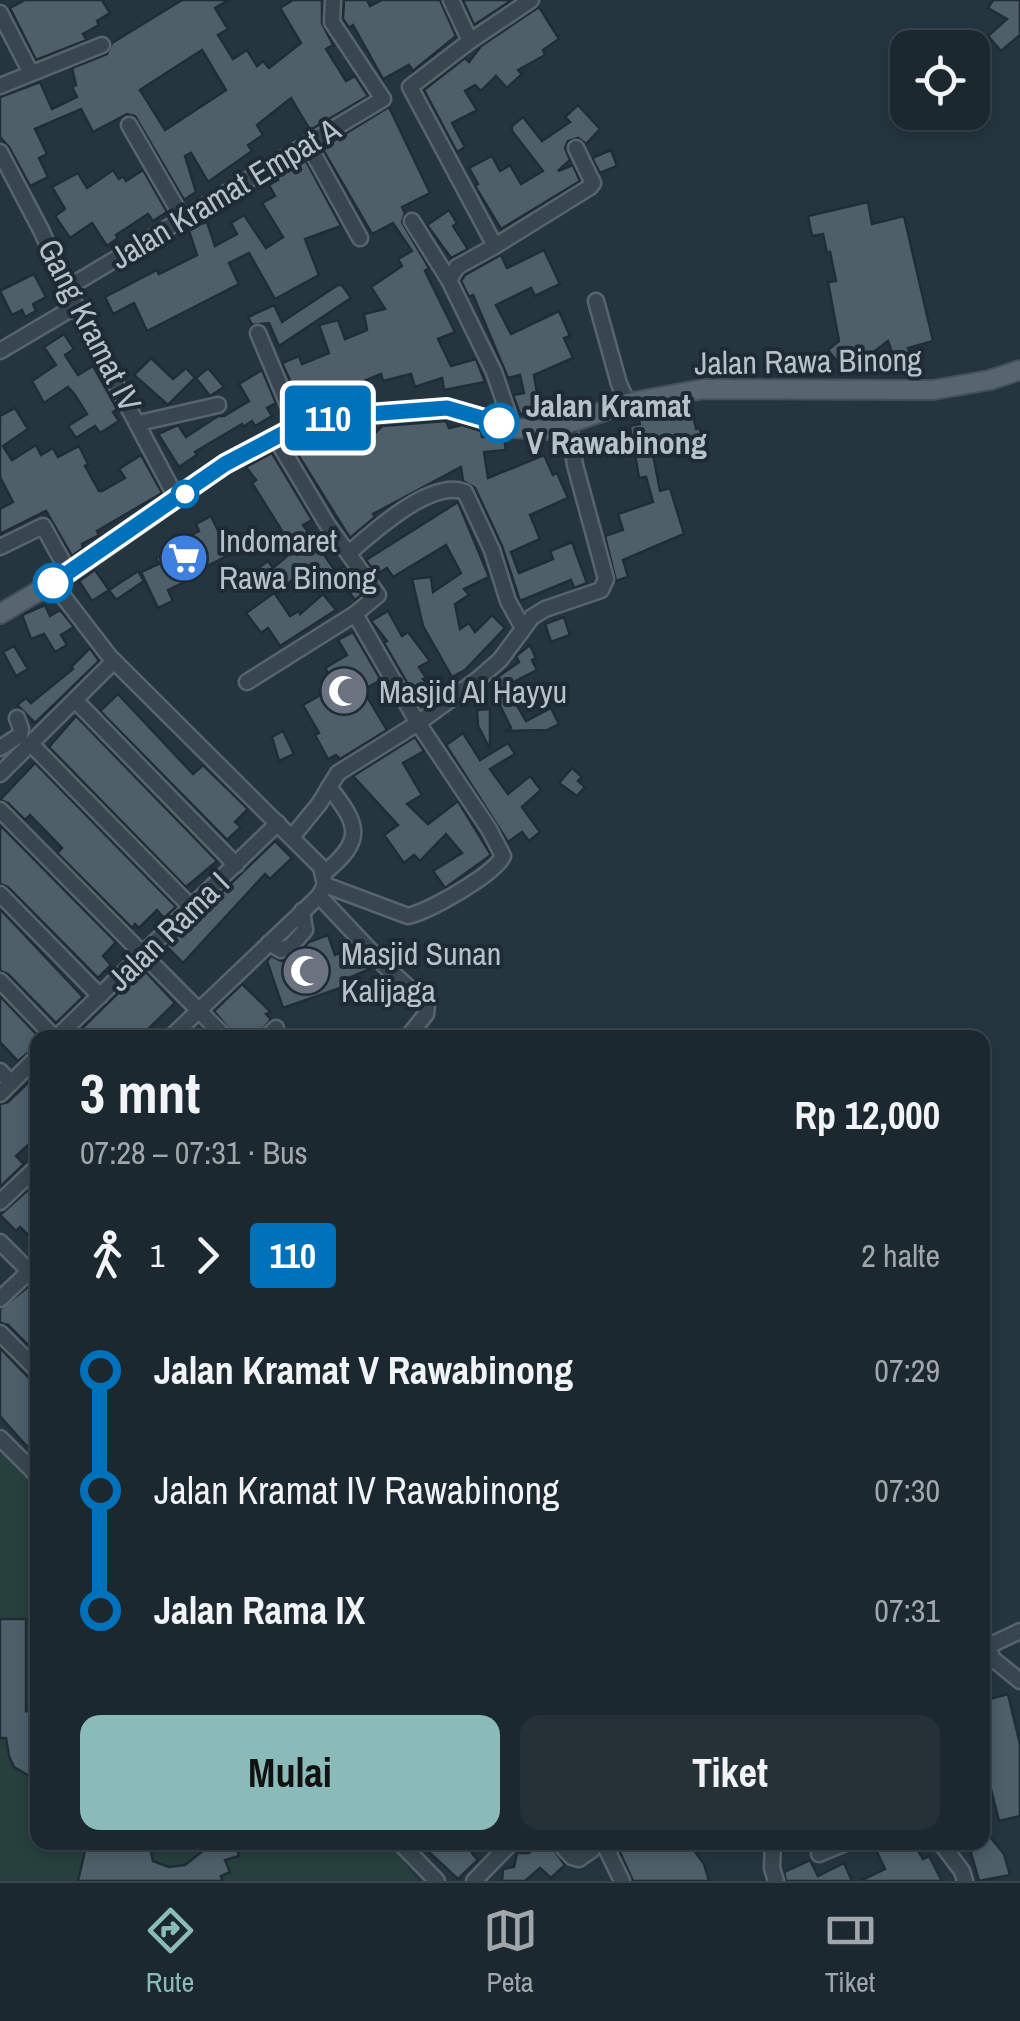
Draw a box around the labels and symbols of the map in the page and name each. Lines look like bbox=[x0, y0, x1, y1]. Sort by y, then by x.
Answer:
street label: Jalan Kramat Empat A bbox=[102, 107, 348, 279]
street label: Gang Kramat IV bbox=[28, 231, 152, 419]
street label: Jalan Rawa Binong bbox=[694, 338, 923, 384]
place label: Jalan Kramat V Rawabinong bbox=[526, 384, 707, 464]
line badge: 110 bbox=[270, 386, 386, 450]
marker: Jalan Kramat V Rawabinong bbox=[480, 404, 518, 442]
unlabelled marker bbox=[172, 481, 198, 507]
place label: Indomaret Rawa Binong bbox=[219, 519, 377, 599]
supermarket icon: Indomaret Rawa Binong bbox=[158, 532, 210, 584]
unlabelled marker bbox=[34, 564, 72, 602]
mosque icon: Masjid Al Hayyu bbox=[318, 665, 370, 717]
place label: Masjid Al Hayyu bbox=[379, 670, 567, 713]
street label: Jalan Rama I bbox=[97, 862, 239, 1000]
place label: Masjid Sunan Kalijaga bbox=[341, 932, 501, 1012]
mosque icon: Masjid Sunan Kalijaga bbox=[280, 945, 332, 997]

